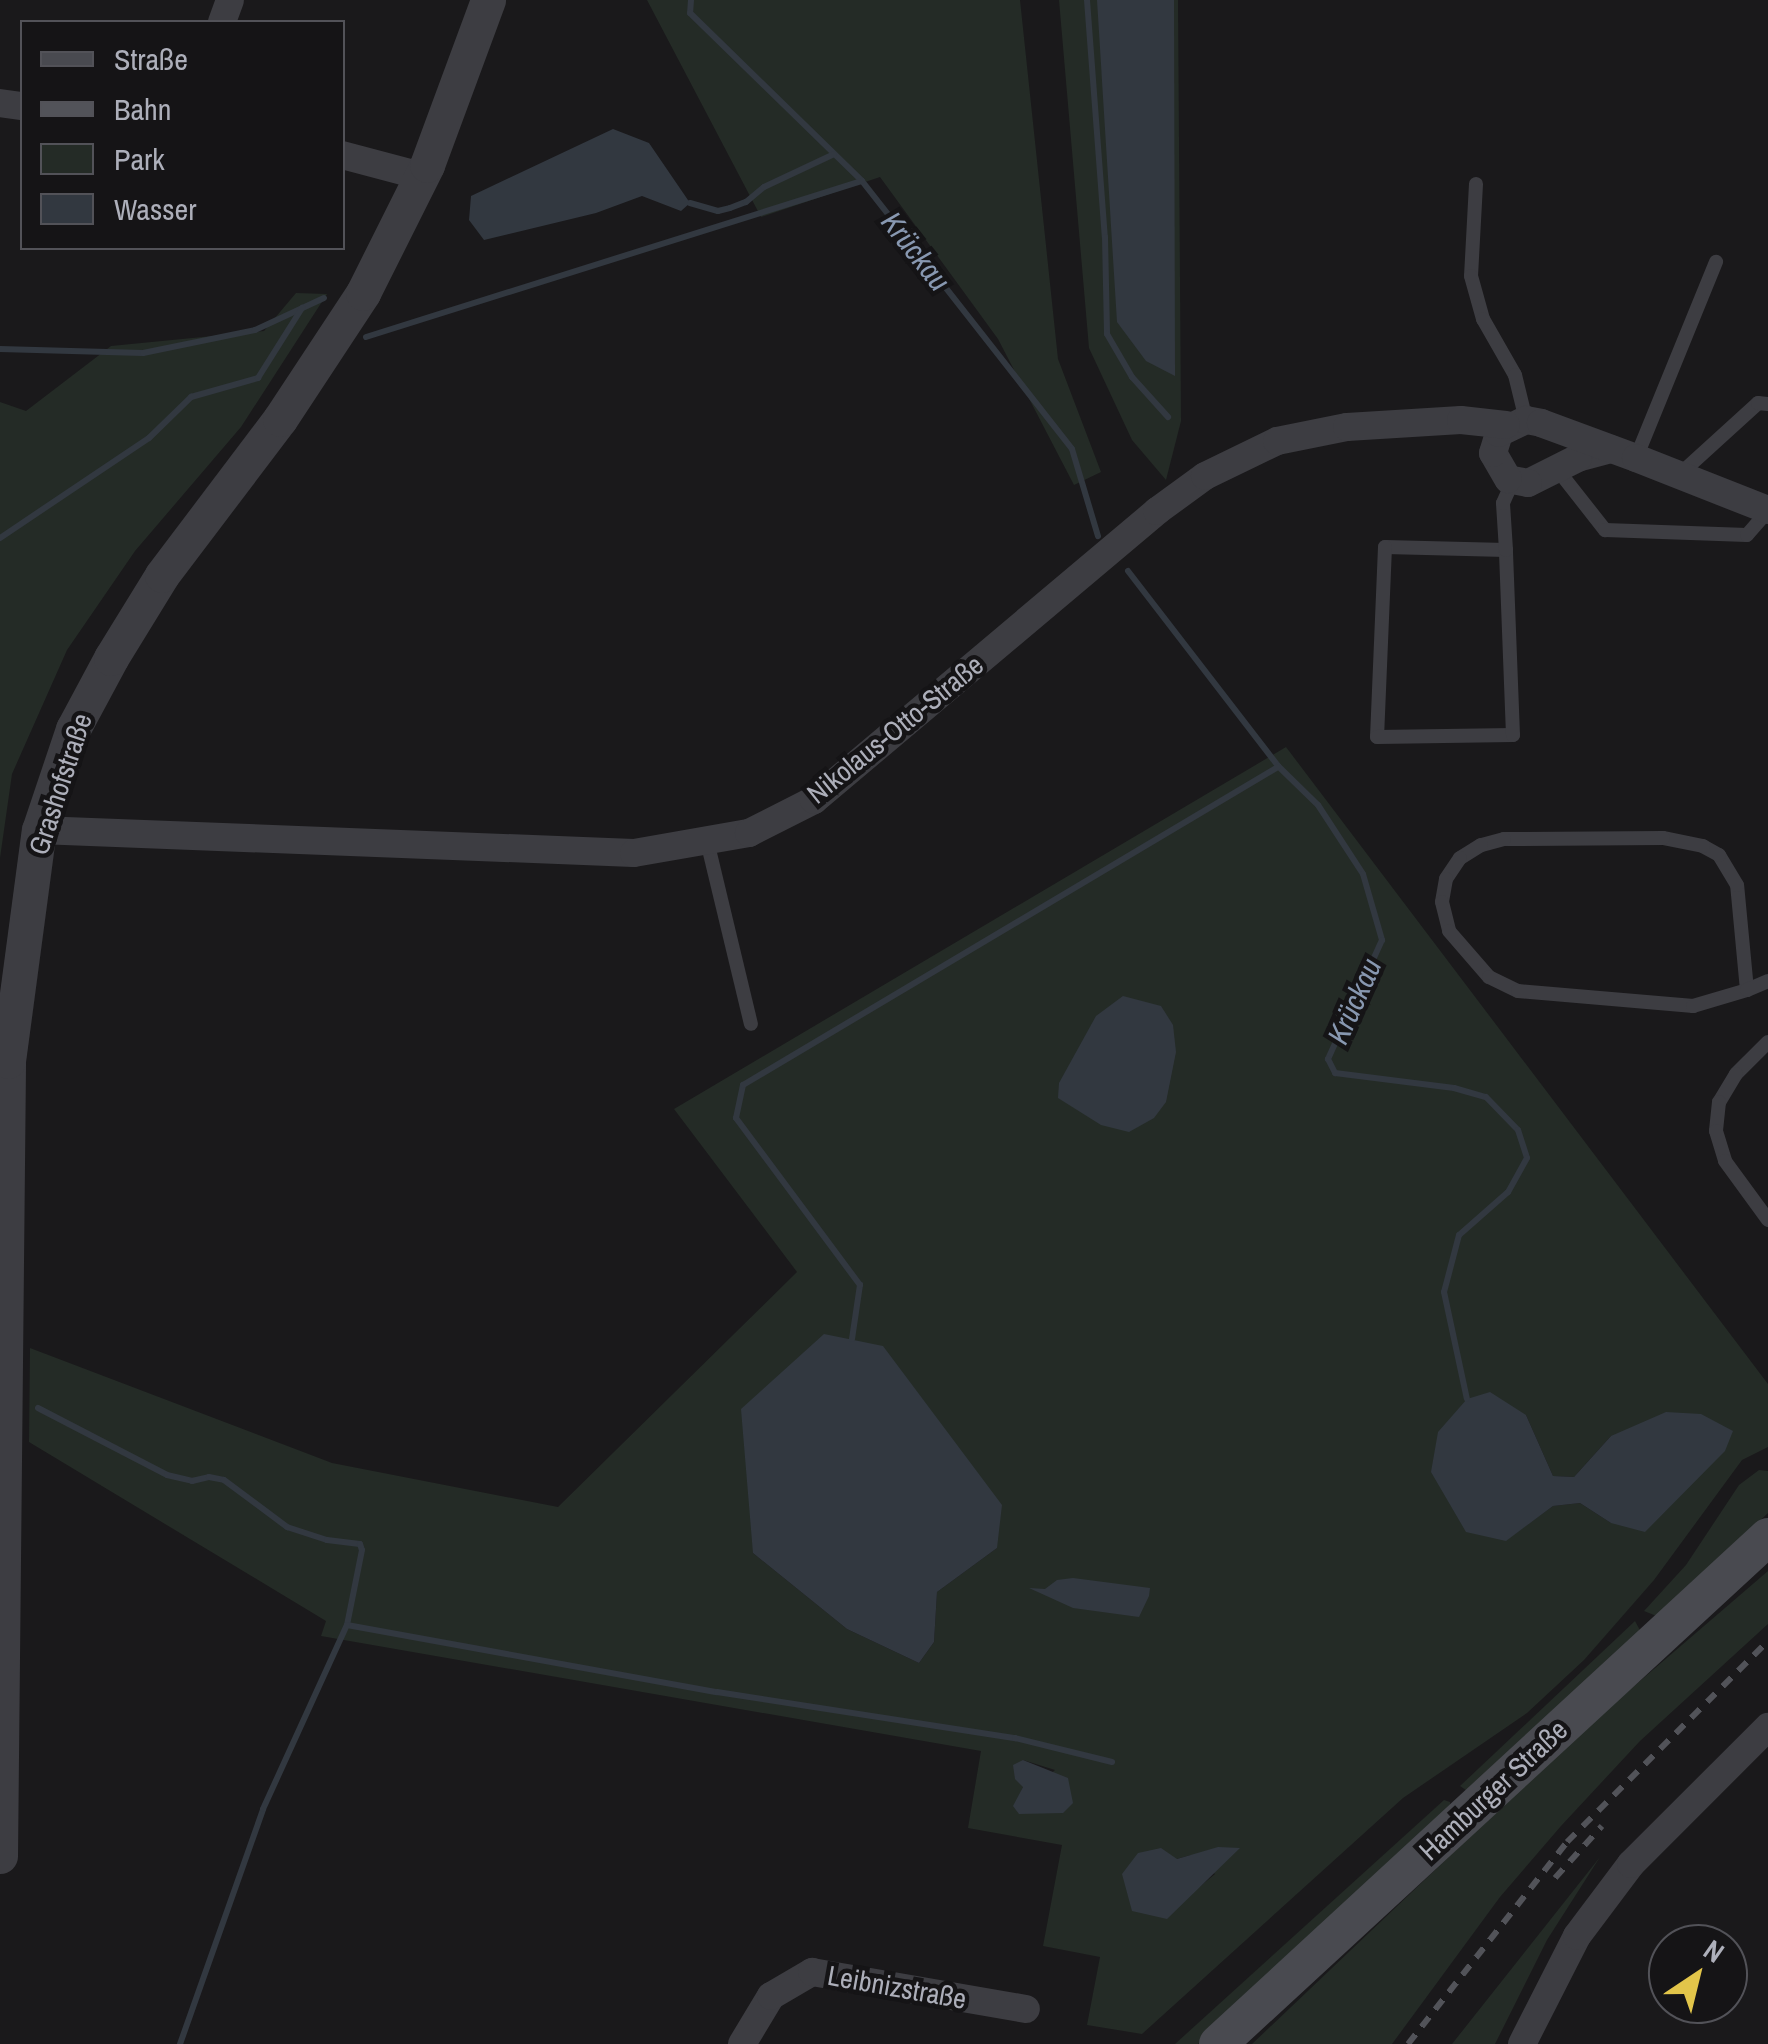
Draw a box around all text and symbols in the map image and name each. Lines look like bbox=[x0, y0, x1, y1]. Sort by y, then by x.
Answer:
legend bbox=[20, 20, 345, 250]
text: Straße bbox=[114, 39, 188, 79]
text: Bahn bbox=[114, 89, 171, 129]
text: Park bbox=[114, 139, 165, 179]
text: Wasser bbox=[114, 189, 196, 229]
water label: Krückau bbox=[874, 204, 958, 298]
street label: Nikolaus-Otto-Straße bbox=[800, 648, 990, 810]
street label: Grashofstraße bbox=[21, 709, 99, 859]
water label: Krückau bbox=[1319, 952, 1389, 1050]
street label: Hamburger Straße bbox=[1412, 1713, 1574, 1867]
north arrow bbox=[1648, 1924, 1748, 2024]
text: N bbox=[1696, 1931, 1732, 1971]
street label: Leibnizstraße bbox=[825, 1958, 969, 2016]

